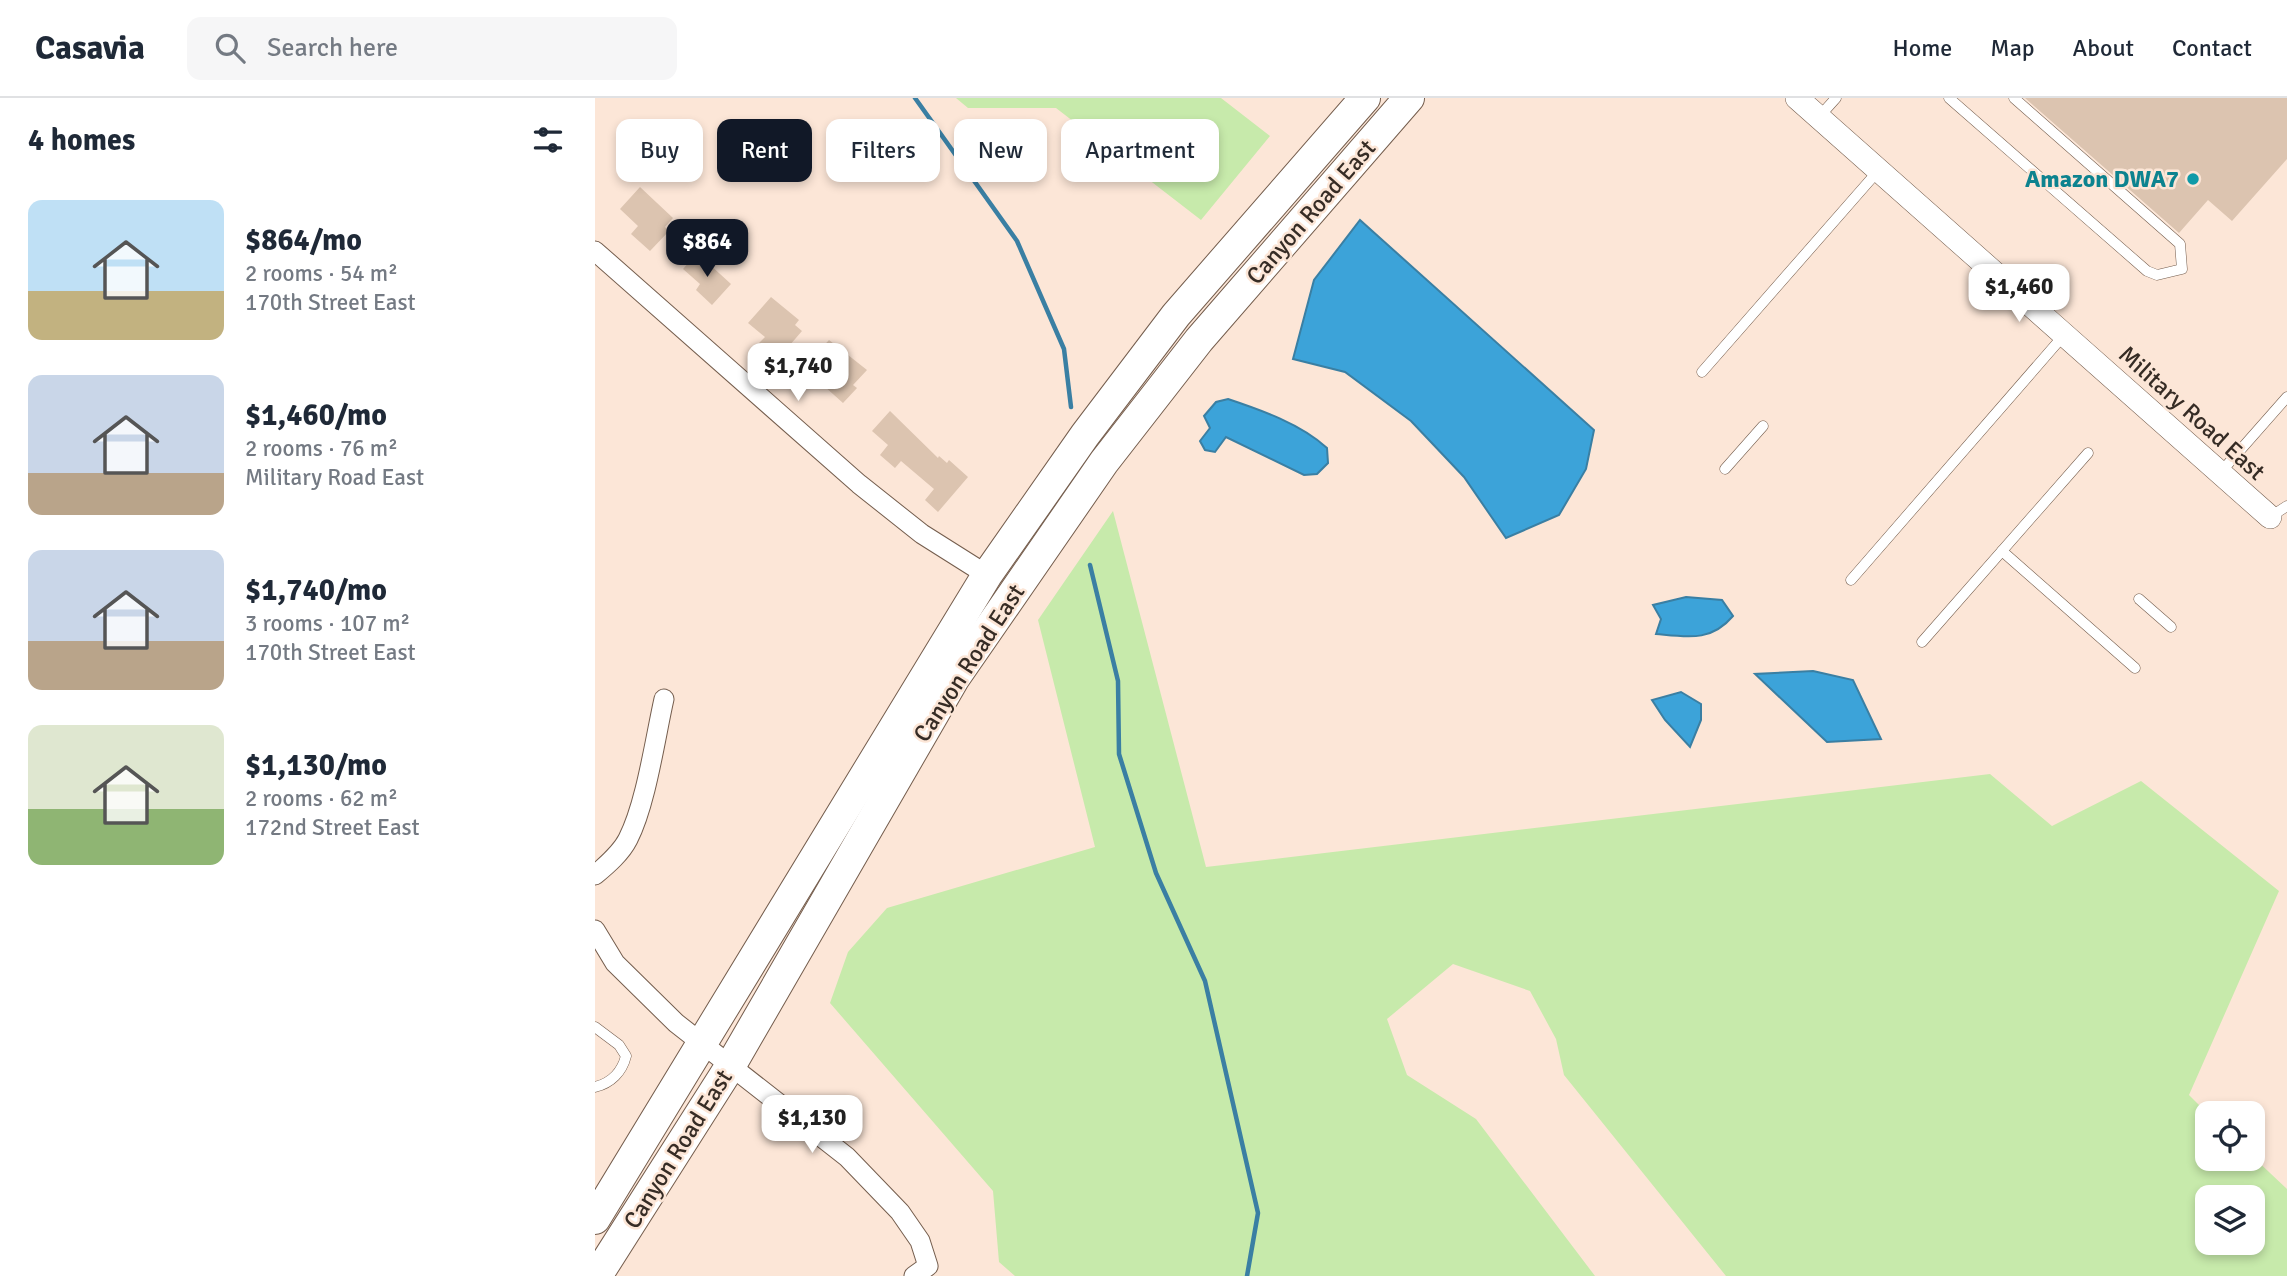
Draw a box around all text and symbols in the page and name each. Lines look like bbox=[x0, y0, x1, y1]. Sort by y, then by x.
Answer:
search box bbox=[187, 17, 677, 80]
text: Casavia bbox=[35, 28, 145, 69]
icon: search bbox=[211, 29, 249, 67]
text: Search here bbox=[267, 32, 398, 64]
text: Home bbox=[1892, 33, 1952, 63]
text: Map bbox=[1990, 33, 2035, 63]
text: About bbox=[2073, 33, 2134, 63]
text: Contact bbox=[2172, 33, 2252, 63]
chip: Buy bbox=[616, 119, 703, 182]
chip: Rent bbox=[717, 119, 812, 182]
chip: Filters bbox=[826, 119, 940, 182]
chip: New bbox=[954, 119, 1047, 182]
chip: Apartment bbox=[1061, 119, 1219, 182]
icon: filters bbox=[529, 121, 567, 159]
text: 4 homes bbox=[28, 122, 135, 159]
street label: Canyon Road East bbox=[1240, 133, 1382, 291]
place label: Amazon DWA7 bbox=[2025, 164, 2179, 194]
marker: Amazon DWA7 bbox=[2185, 171, 2201, 187]
pin: $864 bbox=[666, 220, 748, 279]
text: $864/mo bbox=[245, 222, 362, 259]
text: $864 bbox=[682, 227, 732, 256]
icon: home bbox=[84, 228, 168, 312]
text: 2 rooms · 54 m² bbox=[245, 259, 398, 288]
pin: $1,460 bbox=[1962, 264, 2076, 324]
text: $1,460 bbox=[1985, 272, 2053, 301]
text: 170th Street East bbox=[245, 288, 416, 317]
street label: Military Road East bbox=[2113, 339, 2271, 487]
pin: $1,740 bbox=[741, 344, 855, 403]
text: $1,740 bbox=[764, 351, 832, 380]
text: $1,460/mo bbox=[245, 397, 387, 434]
icon: home bbox=[84, 403, 168, 487]
text: 2 rooms · 76 m² bbox=[245, 434, 398, 463]
text: Military Road East bbox=[245, 463, 424, 492]
text: $1,740/mo bbox=[245, 572, 387, 609]
icon: home bbox=[84, 578, 168, 662]
street label: Canyon Road East bbox=[907, 578, 1031, 748]
text: 3 rooms · 107 m² bbox=[245, 609, 410, 638]
text: 170th Street East bbox=[245, 638, 416, 667]
text: $1,130/mo bbox=[245, 747, 387, 784]
icon: home bbox=[84, 753, 168, 837]
text: 2 rooms · 62 m² bbox=[245, 784, 398, 813]
text: 172nd Street East bbox=[245, 813, 420, 842]
street label: Canyon Road East bbox=[617, 1064, 739, 1234]
pin: $1,130 bbox=[755, 1096, 869, 1155]
map controls bbox=[2195, 1101, 2265, 1255]
button: locate bbox=[2195, 1101, 2265, 1171]
text: $1,130 bbox=[778, 1103, 846, 1132]
button: layers bbox=[2195, 1185, 2265, 1255]

